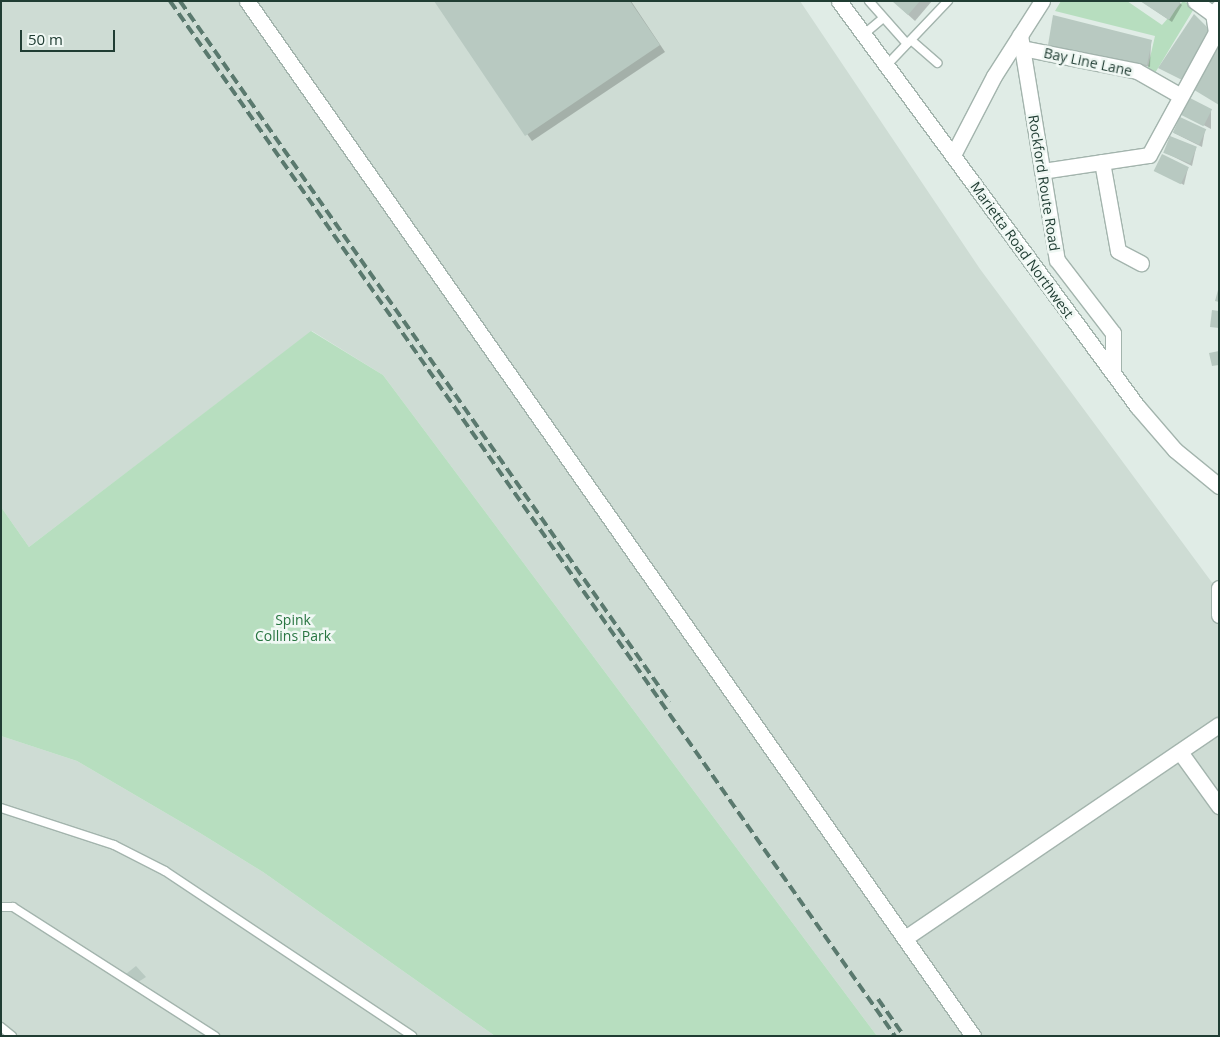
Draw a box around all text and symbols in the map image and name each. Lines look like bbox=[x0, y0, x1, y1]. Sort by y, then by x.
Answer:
scale bar bbox=[22, 20, 118, 52]
text: 50 m bbox=[28, 29, 63, 49]
street label: Bay Line Lane bbox=[1042, 44, 1134, 80]
street label: Rockford Route Road bbox=[1025, 114, 1063, 252]
street label: Marietta Road Northwest bbox=[967, 178, 1077, 322]
park label: Spink Collins Park bbox=[255, 612, 331, 644]

